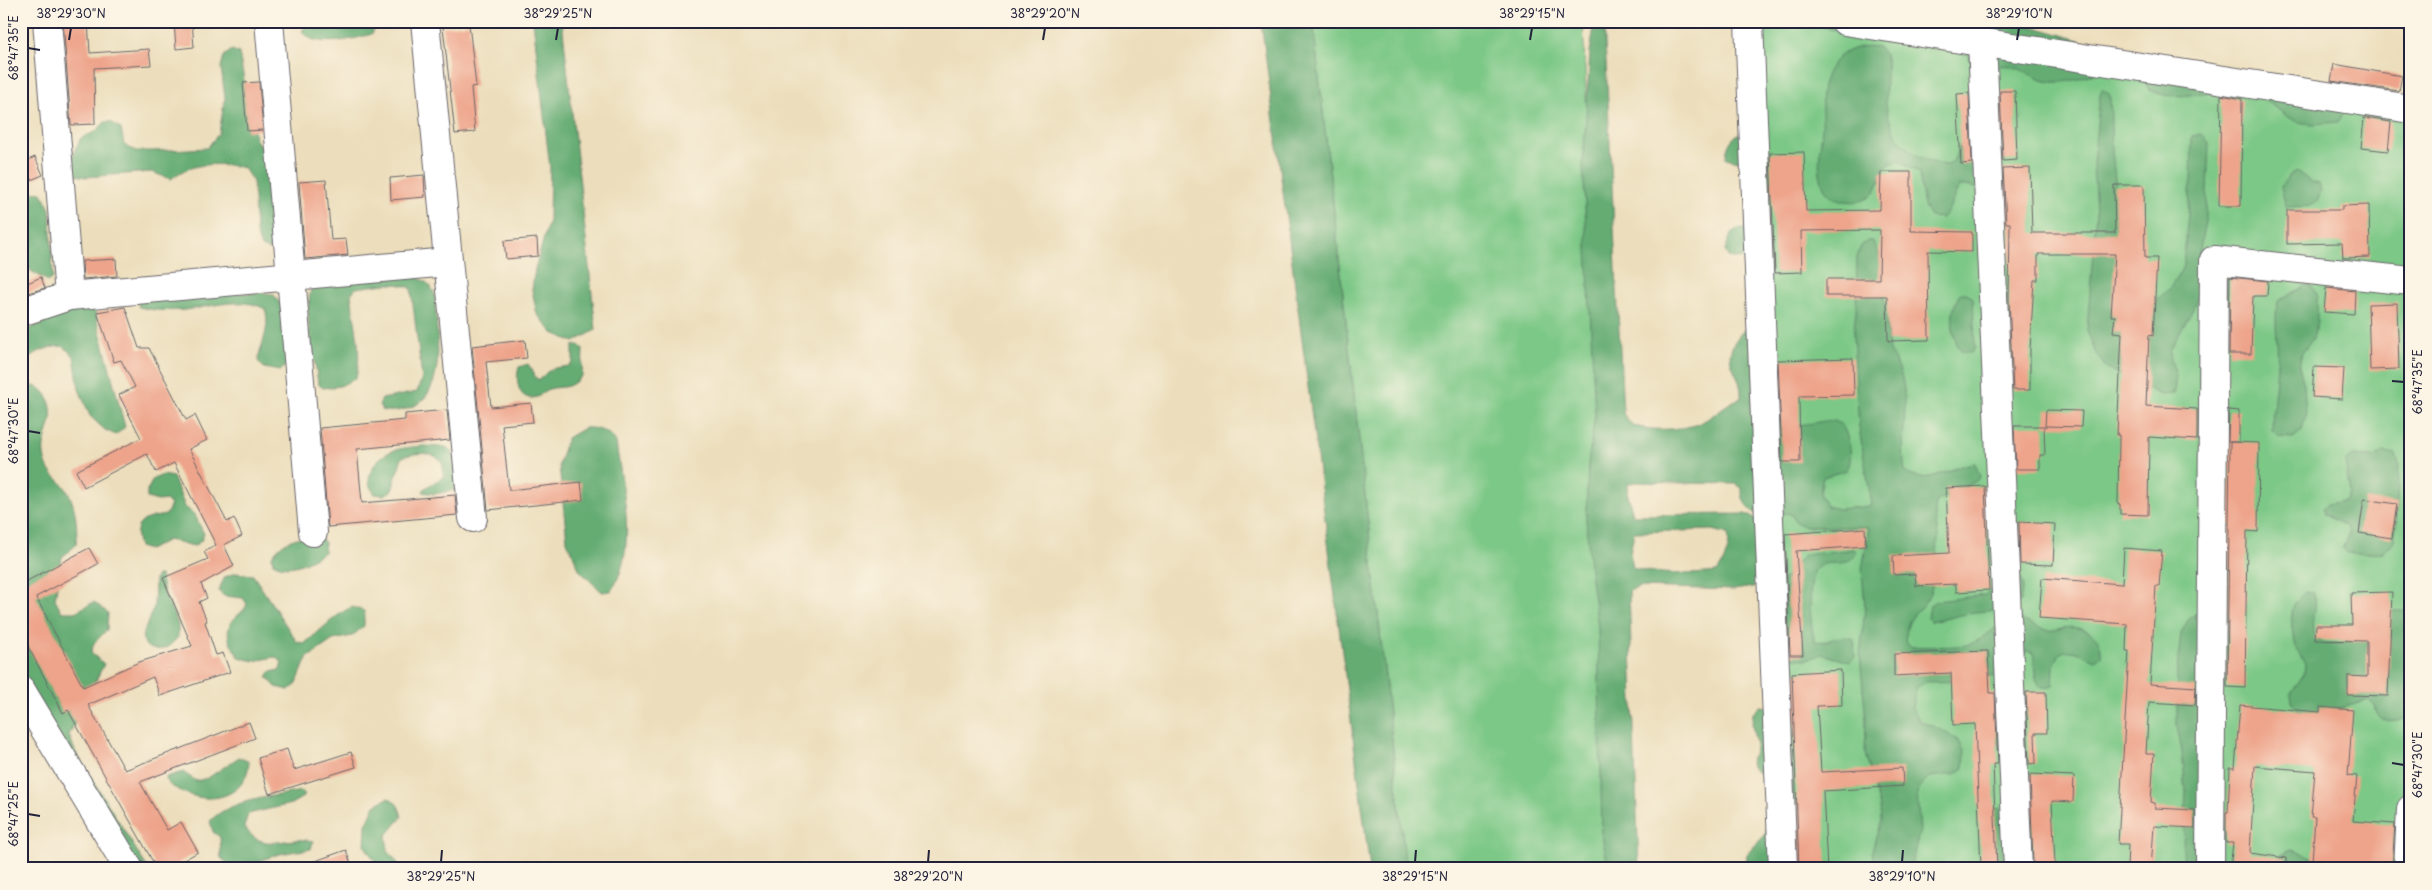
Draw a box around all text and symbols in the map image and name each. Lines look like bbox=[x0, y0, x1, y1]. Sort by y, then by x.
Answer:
text: 38°29'30"N bbox=[36, 4, 106, 22]
text: 38°29'25"N bbox=[523, 4, 593, 22]
text: 38°29'20"N bbox=[1010, 4, 1080, 22]
text: 38°29'15"N bbox=[1499, 4, 1565, 22]
text: 38°29'10"N bbox=[1985, 4, 2053, 22]
text: 68°47'35"E bbox=[4, 15, 22, 81]
text: 68°47'35"E bbox=[2408, 349, 2426, 415]
text: 68°47'30"E bbox=[4, 398, 22, 464]
text: 68°47'30"E bbox=[2408, 732, 2426, 798]
text: 68°47'25"E bbox=[4, 781, 22, 847]
text: 38°29'25"N bbox=[406, 867, 476, 885]
text: 38°29'20"N bbox=[893, 867, 963, 885]
text: 38°29'15"N bbox=[1382, 867, 1448, 885]
text: 38°29'10"N bbox=[1868, 867, 1936, 885]

